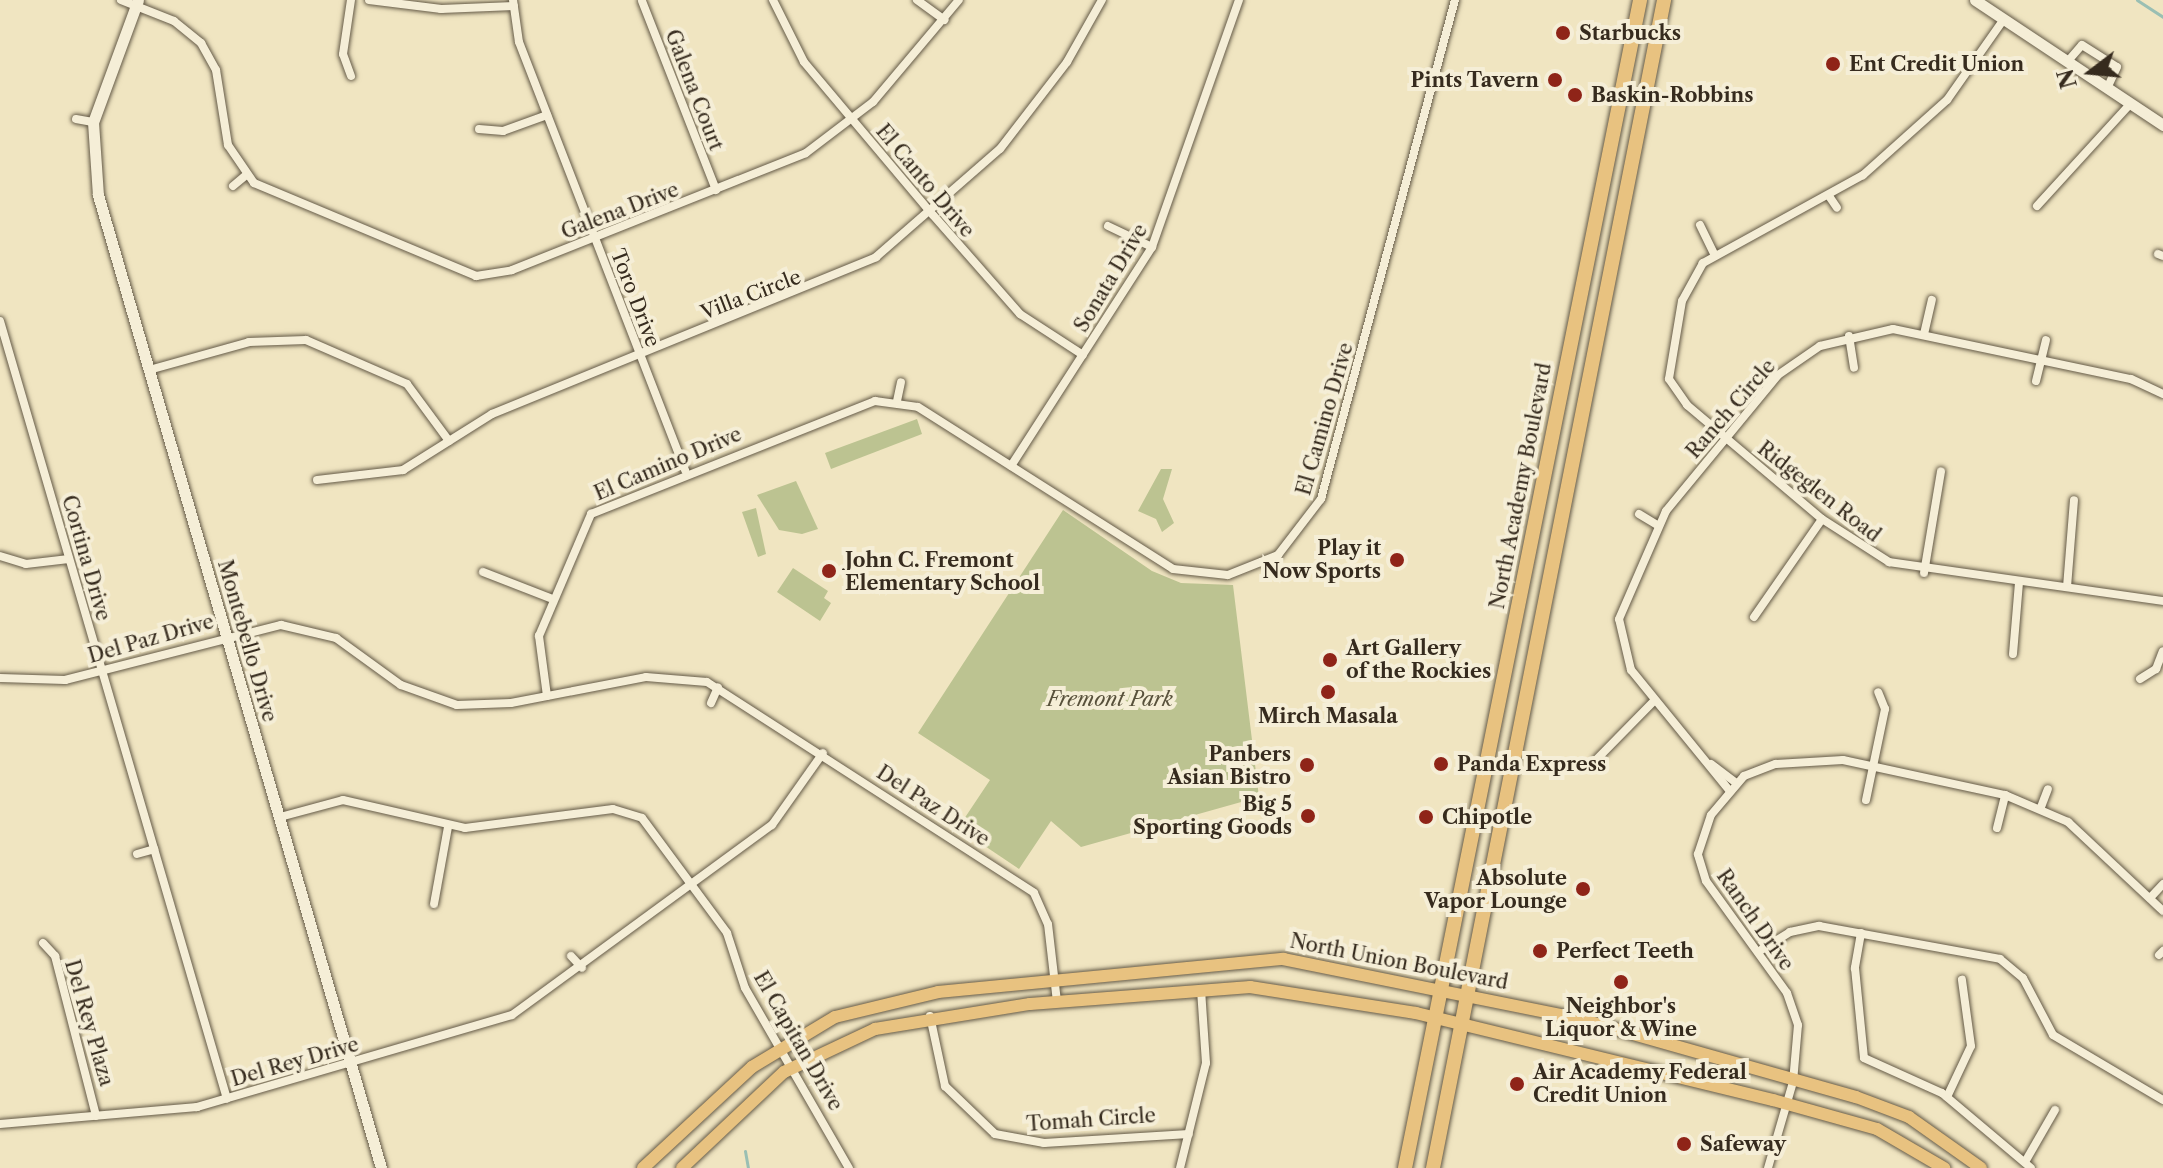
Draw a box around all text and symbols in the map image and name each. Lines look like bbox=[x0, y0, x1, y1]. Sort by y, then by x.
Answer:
place label: Starbucks bbox=[1579, 21, 1681, 45]
marker: Starbucks bbox=[1554, 24, 1572, 42]
street label: Galena Court bbox=[660, 26, 728, 154]
north arrow bbox=[2051, 32, 2131, 112]
place label: Ent Credit Union bbox=[1849, 52, 2024, 76]
marker: Ent Credit Union bbox=[1824, 55, 1842, 73]
text: N bbox=[2052, 66, 2083, 92]
place label: Pints Tavern bbox=[1410, 68, 1539, 92]
marker: Pints Tavern bbox=[1546, 71, 1564, 89]
place label: Baskin-Robbins bbox=[1591, 83, 1753, 107]
marker: Baskin-Robbins bbox=[1566, 86, 1584, 104]
street label: El Canto Drive bbox=[871, 120, 979, 242]
street label: Galena Drive bbox=[558, 178, 682, 244]
street label: Sonata Drive bbox=[1069, 219, 1153, 337]
street label: Toro Drive bbox=[605, 246, 665, 350]
street label: Villa Circle bbox=[697, 265, 805, 325]
street label: El Camino Drive bbox=[1292, 340, 1358, 498]
street label: Ranch Circle bbox=[1681, 355, 1781, 463]
street label: North Academy Boulevard bbox=[1485, 360, 1557, 612]
street label: El Camino Drive bbox=[591, 422, 745, 506]
street label: Ridgeglen Road bbox=[1753, 437, 1885, 547]
street label: Cortina Drive bbox=[57, 492, 115, 624]
place label: Play it Now Sports bbox=[1262, 536, 1381, 583]
place label: John C. Fremont Elementary School bbox=[845, 548, 1041, 595]
marker: Play it Now Sports bbox=[1388, 551, 1406, 569]
street label: Montebello Drive bbox=[212, 557, 282, 725]
marker: John C. Fremont Elementary School bbox=[820, 562, 838, 580]
street label: Del Paz Drive bbox=[85, 610, 217, 668]
place label: Art Gallery of the Rockies bbox=[1346, 636, 1491, 683]
marker: Art Gallery of the Rockies bbox=[1321, 651, 1339, 669]
marker: Mirch Masala bbox=[1319, 683, 1337, 701]
park label: Fremont Park bbox=[1047, 687, 1173, 711]
place label: Mirch Masala bbox=[1258, 704, 1398, 728]
place label: Panbers Asian Bistro bbox=[1167, 742, 1291, 789]
place label: Panda Express bbox=[1457, 752, 1606, 776]
marker: Panda Express bbox=[1432, 755, 1450, 773]
marker: Panbers Asian Bistro bbox=[1298, 756, 1316, 774]
street label: Del Paz Drive bbox=[872, 761, 994, 851]
place label: Big 5 Sporting Goods bbox=[1133, 792, 1292, 839]
place label: Chipotle bbox=[1442, 805, 1532, 829]
marker: Big 5 Sporting Goods bbox=[1299, 807, 1317, 825]
marker: Chipotle bbox=[1417, 808, 1435, 826]
street label: Ranch Drive bbox=[1711, 865, 1799, 975]
place label: Absolute Vapor Lounge bbox=[1424, 866, 1567, 913]
marker: Absolute Vapor Lounge bbox=[1574, 880, 1592, 898]
street label: North Union Boulevard bbox=[1288, 929, 1510, 995]
place label: Perfect Teeth bbox=[1556, 939, 1694, 963]
marker: Perfect Teeth bbox=[1531, 942, 1549, 960]
street label: Del Rey Plaza bbox=[59, 957, 119, 1089]
street label: El Capitan Drive bbox=[748, 967, 848, 1115]
marker: Neighbor's Liquor & Wine bbox=[1612, 973, 1630, 991]
place label: Neighbor's Liquor & Wine bbox=[1545, 994, 1697, 1041]
street label: Del Rey Drive bbox=[228, 1032, 362, 1092]
place label: Air Academy Federal Credit Union bbox=[1533, 1060, 1748, 1107]
marker: Air Academy Federal Credit Union bbox=[1508, 1075, 1526, 1093]
street label: Tomah Circle bbox=[1026, 1104, 1156, 1136]
place label: Safeway bbox=[1700, 1132, 1786, 1156]
marker: Safeway bbox=[1675, 1135, 1693, 1153]

